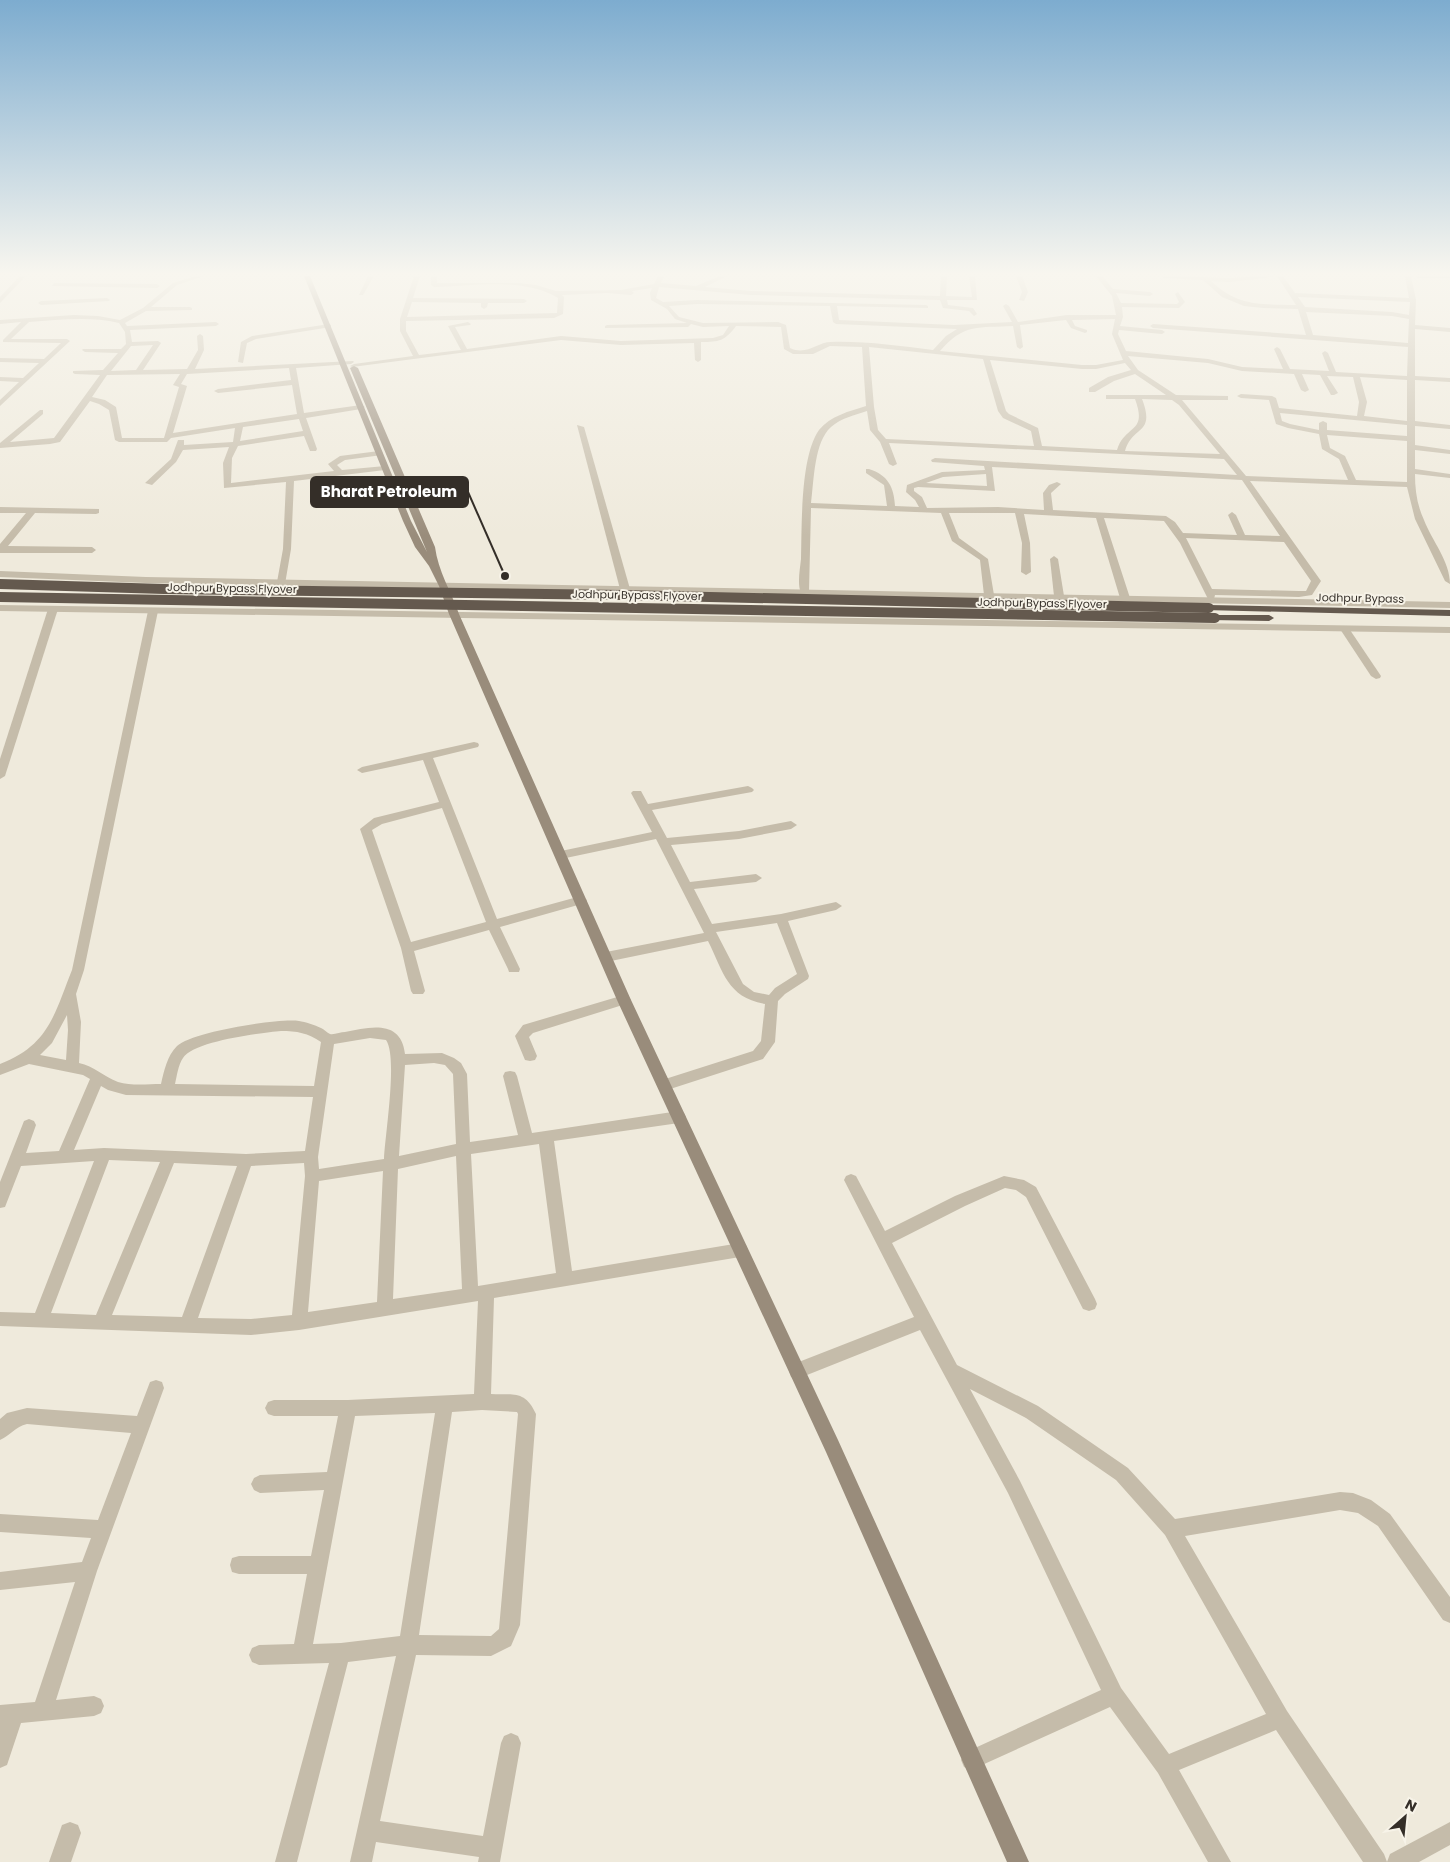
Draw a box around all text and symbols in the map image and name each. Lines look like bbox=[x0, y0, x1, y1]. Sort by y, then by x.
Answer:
callout: Bharat Petroleum bbox=[311, 477, 468, 507]
text: Bharat Petroleum bbox=[321, 481, 457, 502]
street label: Jodhpur Bypass Flyover bbox=[167, 579, 297, 597]
street label: Jodhpur Bypass Flyover bbox=[572, 586, 702, 604]
street label: Jodhpur Bypass bbox=[1316, 589, 1404, 607]
street label: Jodhpur Bypass Flyover bbox=[977, 594, 1107, 612]
north arrow bbox=[1380, 1792, 1430, 1842]
text: N bbox=[1402, 1794, 1420, 1817]

